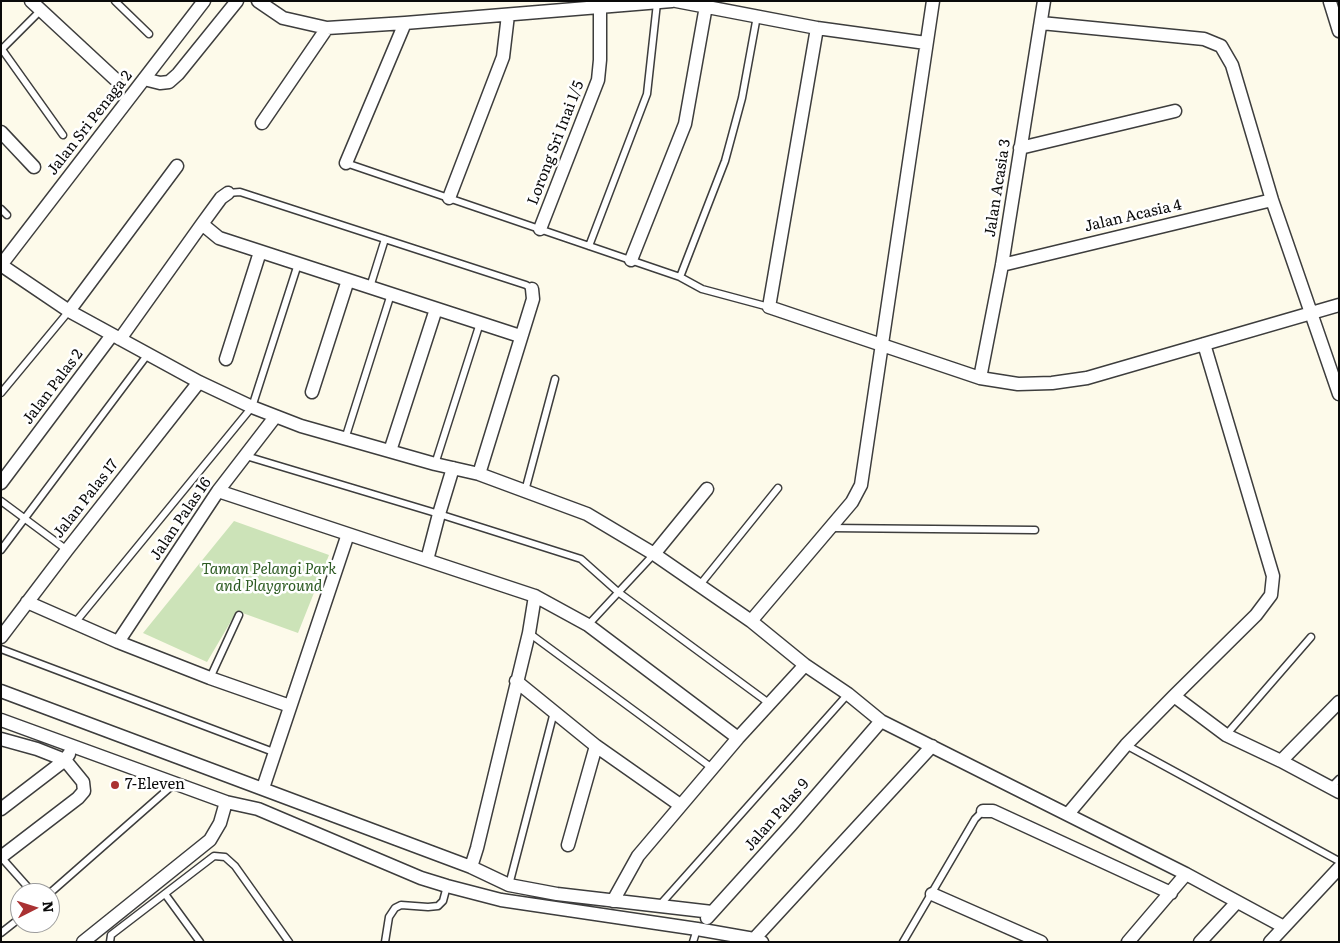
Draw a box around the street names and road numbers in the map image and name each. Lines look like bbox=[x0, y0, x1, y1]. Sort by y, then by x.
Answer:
street label: Jalan Sri Penaga 2 bbox=[44, 67, 136, 179]
street label: Lorong Sri Inai 1/5 bbox=[524, 78, 588, 208]
street label: Jalan Acasia 3 bbox=[981, 138, 1015, 238]
street label: Jalan Acasia 4 bbox=[1083, 196, 1183, 236]
street label: Jalan Palas 2 bbox=[19, 346, 87, 428]
street label: Jalan Palas 17 bbox=[50, 456, 122, 542]
street label: Jalan Palas 16 bbox=[147, 474, 215, 564]
street label: Jalan Palas 9 bbox=[741, 775, 813, 855]

